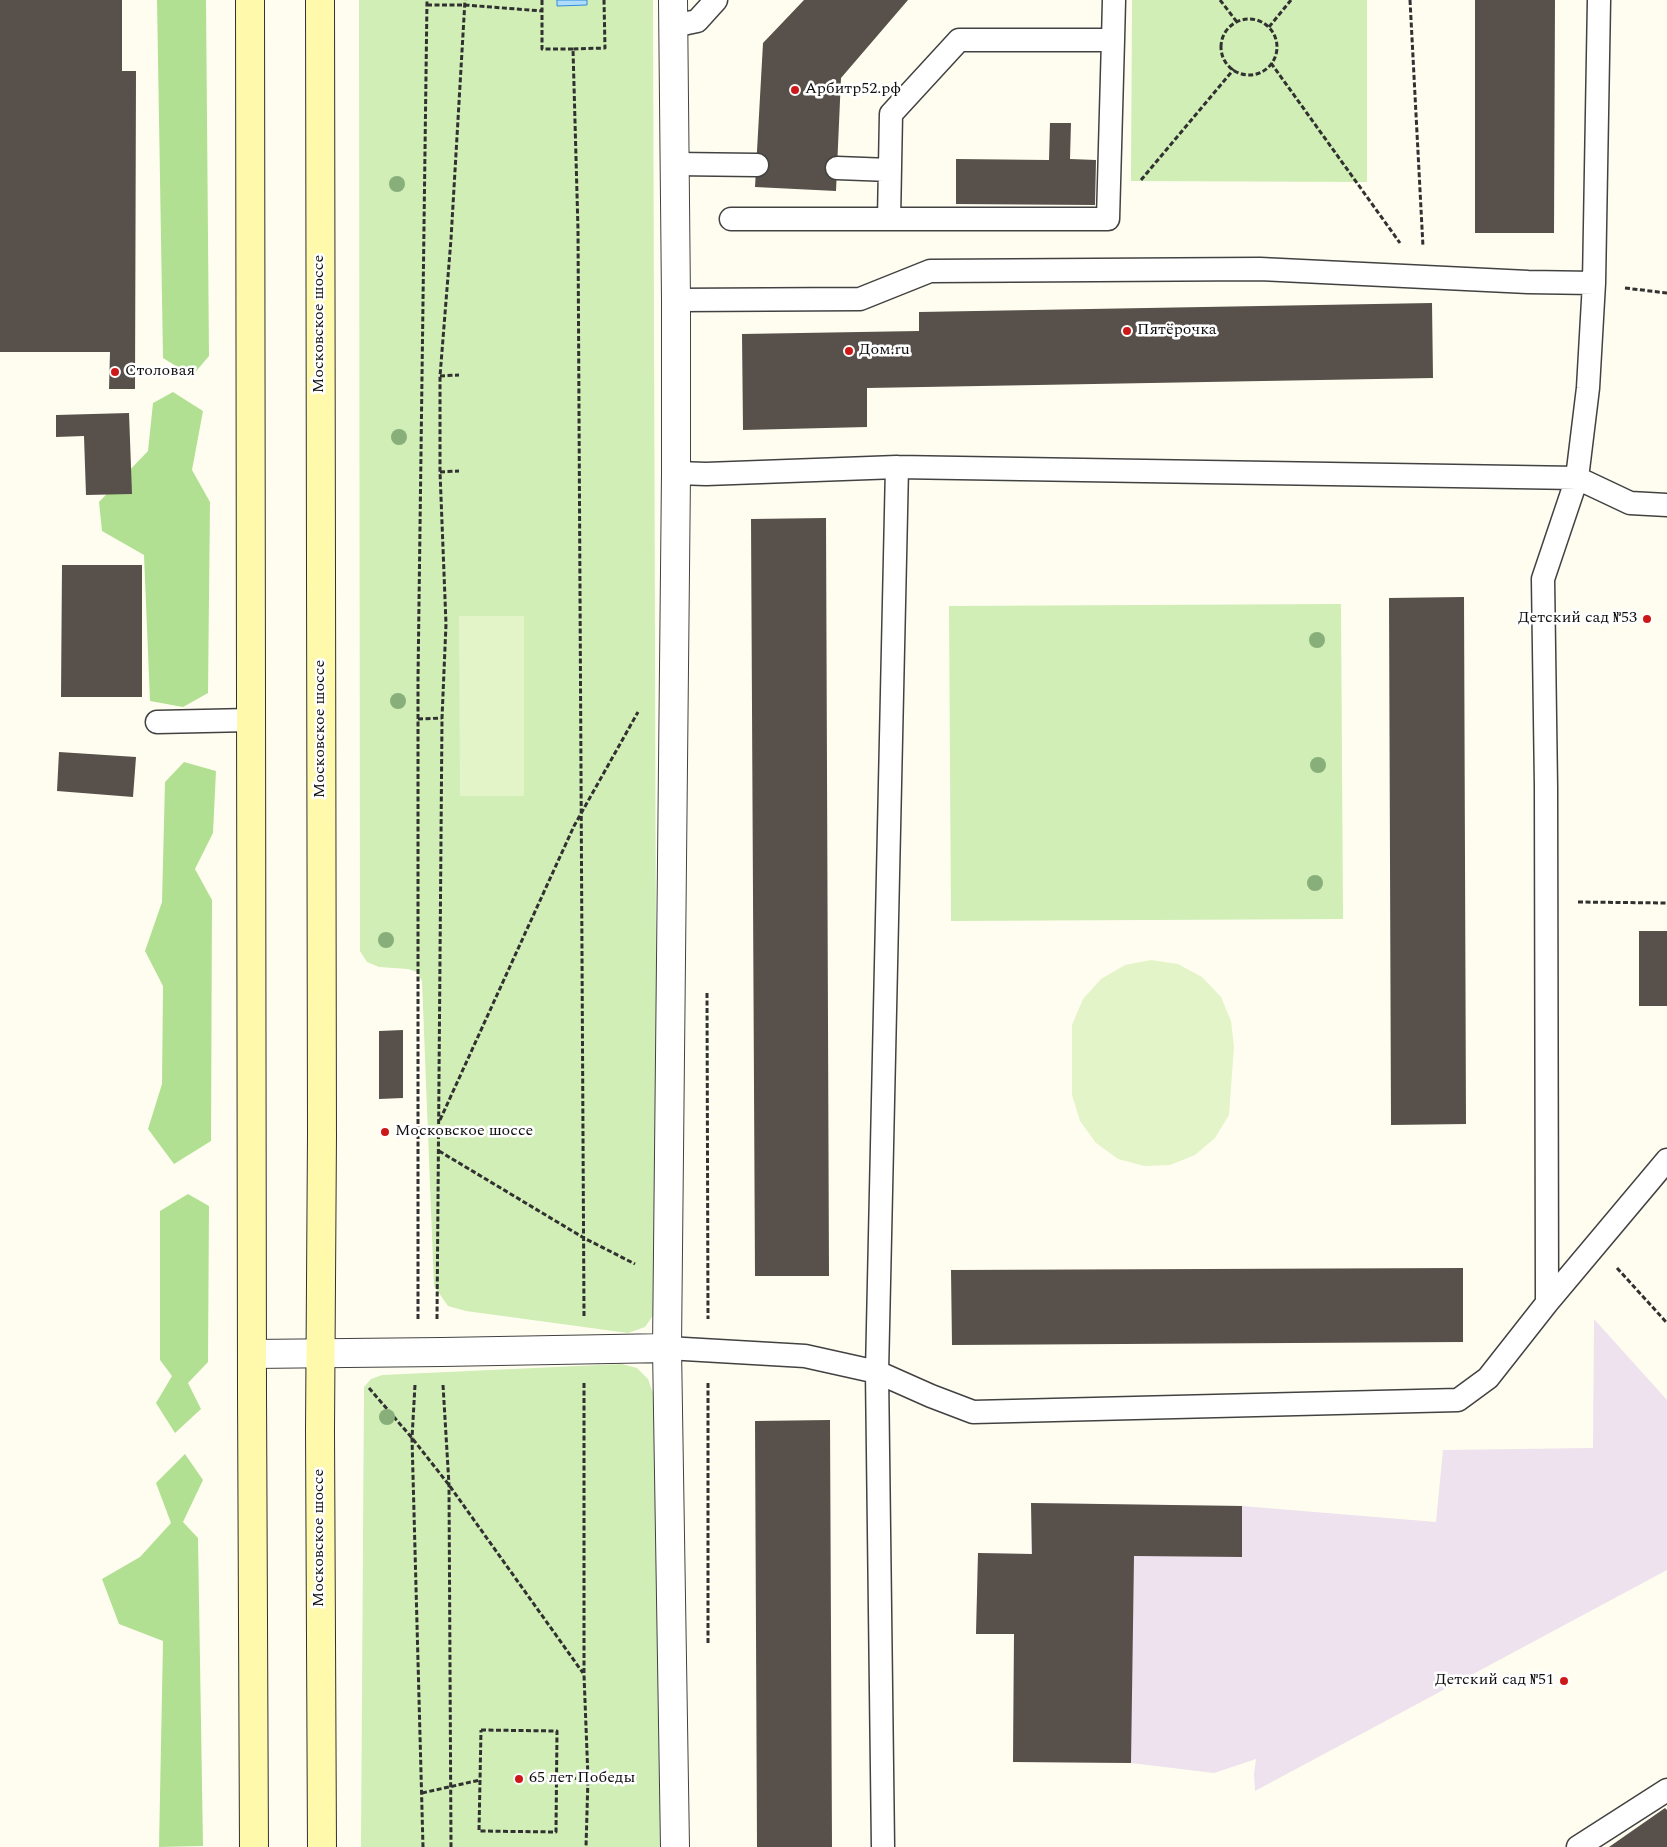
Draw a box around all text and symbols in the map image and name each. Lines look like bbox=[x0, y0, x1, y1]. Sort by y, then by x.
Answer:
place label: Арбитр52.рф bbox=[805, 80, 901, 100]
marker: Арбитр52.рф bbox=[789, 84, 801, 96]
street label: Московское шоссе bbox=[310, 255, 330, 393]
place label: Пятёрочка bbox=[1137, 321, 1217, 341]
marker: Пятёрочка bbox=[1121, 325, 1133, 337]
place label: Дом.ru bbox=[859, 341, 910, 361]
marker: Дом.ru bbox=[843, 345, 855, 357]
place label: Столовая bbox=[125, 362, 195, 382]
marker: Столовая bbox=[109, 366, 121, 378]
place label: Детский сад №53 bbox=[1518, 609, 1637, 629]
marker: Детский сад №53 bbox=[1641, 613, 1653, 625]
street label: Московское шоссе bbox=[311, 660, 331, 798]
place label: Московское шоссе bbox=[395, 1122, 533, 1142]
marker: Московское шоссе bbox=[379, 1126, 391, 1138]
street label: Московское шоссе bbox=[310, 1469, 330, 1607]
place label: Детский сад №51 bbox=[1435, 1671, 1554, 1691]
marker: Детский сад №51 bbox=[1558, 1675, 1570, 1687]
place label: 65 лет Победы bbox=[529, 1769, 635, 1789]
marker: 65 лет Победы bbox=[513, 1773, 525, 1785]

